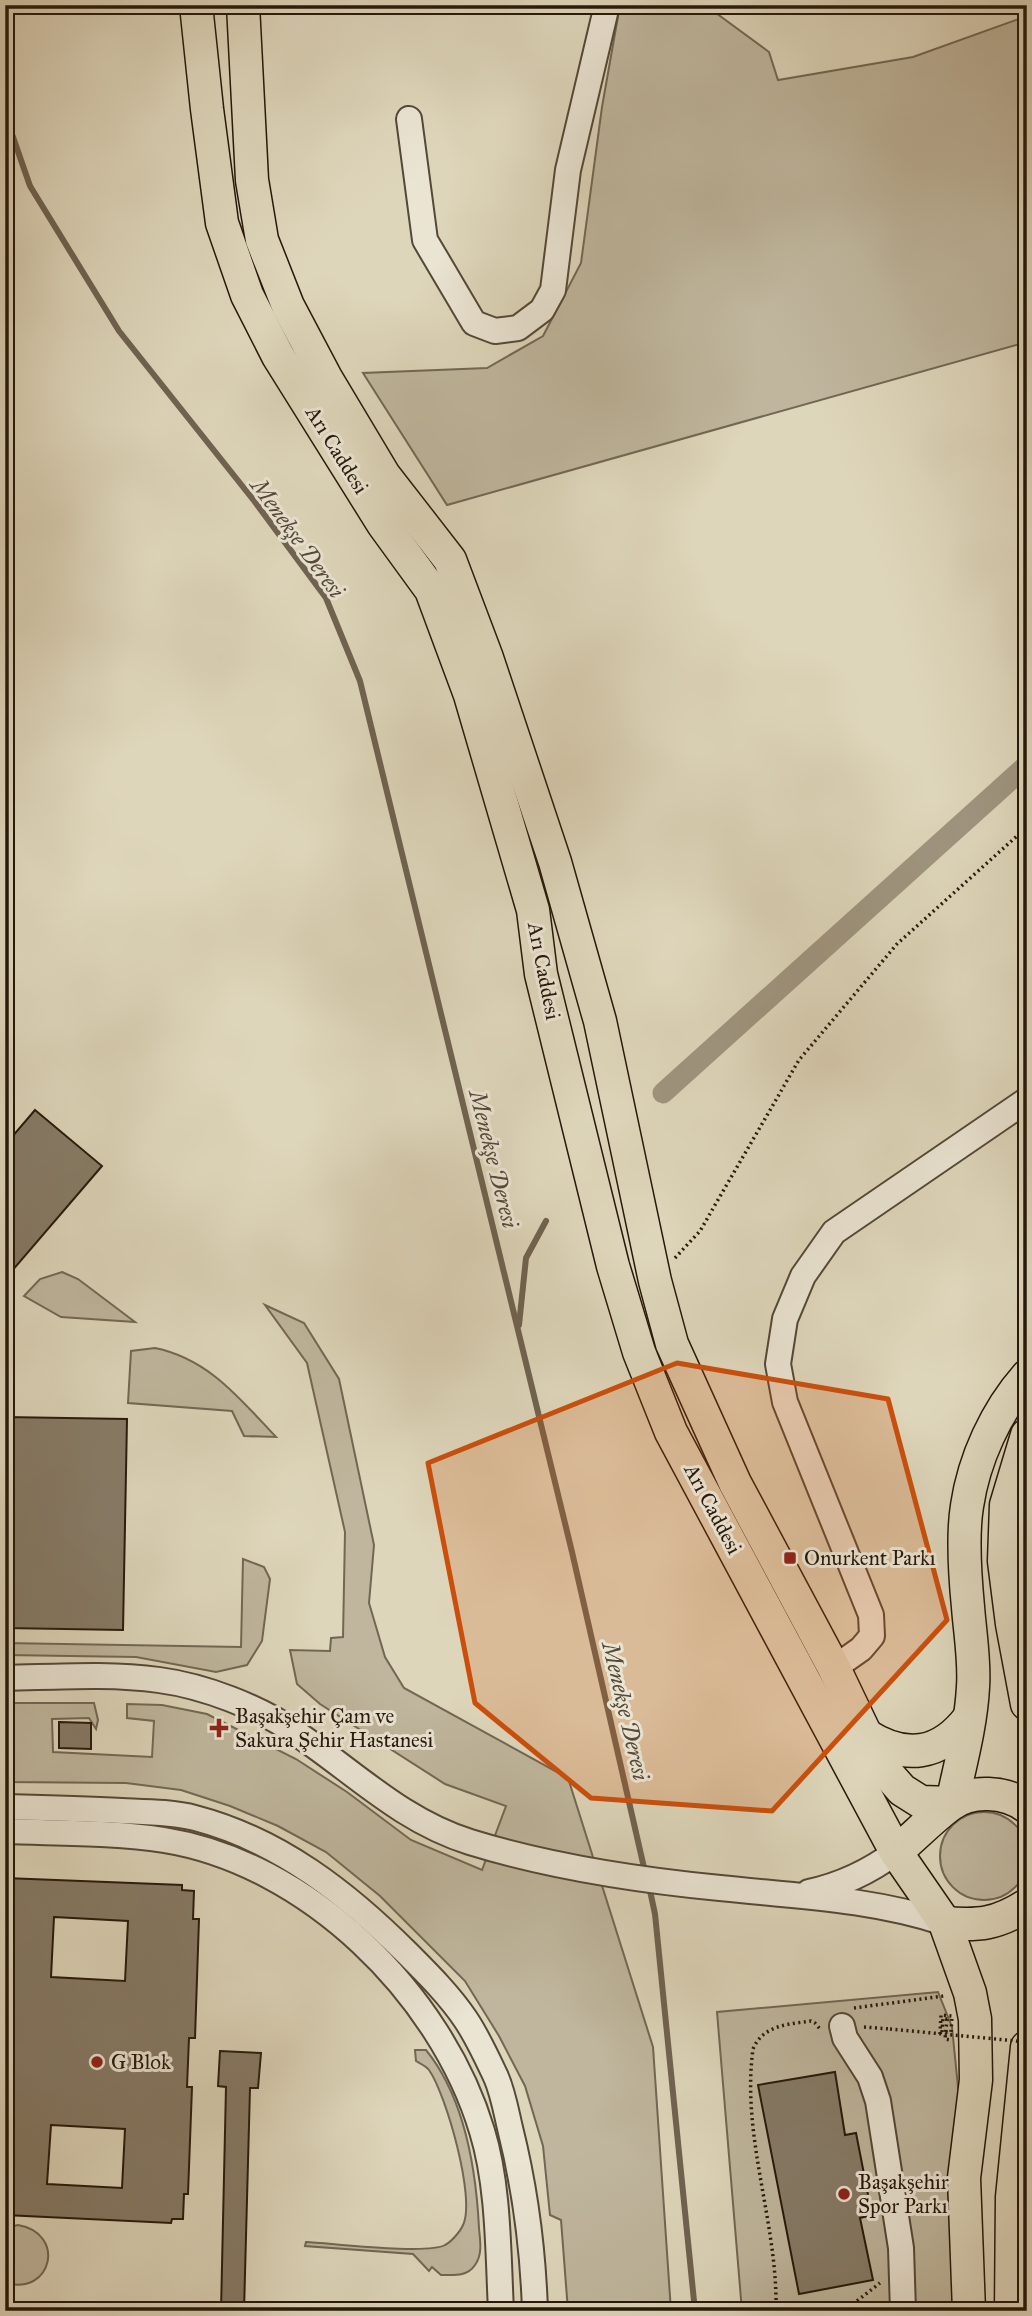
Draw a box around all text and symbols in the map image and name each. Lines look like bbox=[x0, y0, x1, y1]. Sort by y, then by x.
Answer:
street label: Arı Caddesi bbox=[299, 400, 374, 499]
water label: Menekşe Deresi bbox=[244, 471, 351, 604]
street label: Arı Caddesi bbox=[522, 919, 566, 1022]
water label: Menekşe Deresi bbox=[463, 1085, 525, 1231]
street label: Arı Caddesi bbox=[678, 1458, 748, 1559]
place label: Onurkent Parkı bbox=[804, 1545, 936, 1571]
marker: Onurkent Parkı bbox=[782, 1550, 798, 1566]
water label: Menekşe Deresi bbox=[596, 1637, 656, 1783]
place label: Başakşehir Çam ve Sakura Şehir Hastanesi bbox=[235, 1703, 434, 1753]
marker: Başakşehir Çam ve Sakura Şehir Hastanesi bbox=[209, 1718, 229, 1738]
place label: G Blok bbox=[111, 2049, 171, 2075]
marker: G Blok bbox=[89, 2054, 105, 2070]
place label: Başakşehir Spor Parkı bbox=[858, 2169, 949, 2219]
marker: Başakşehir Spor Parkı bbox=[836, 2186, 852, 2202]

